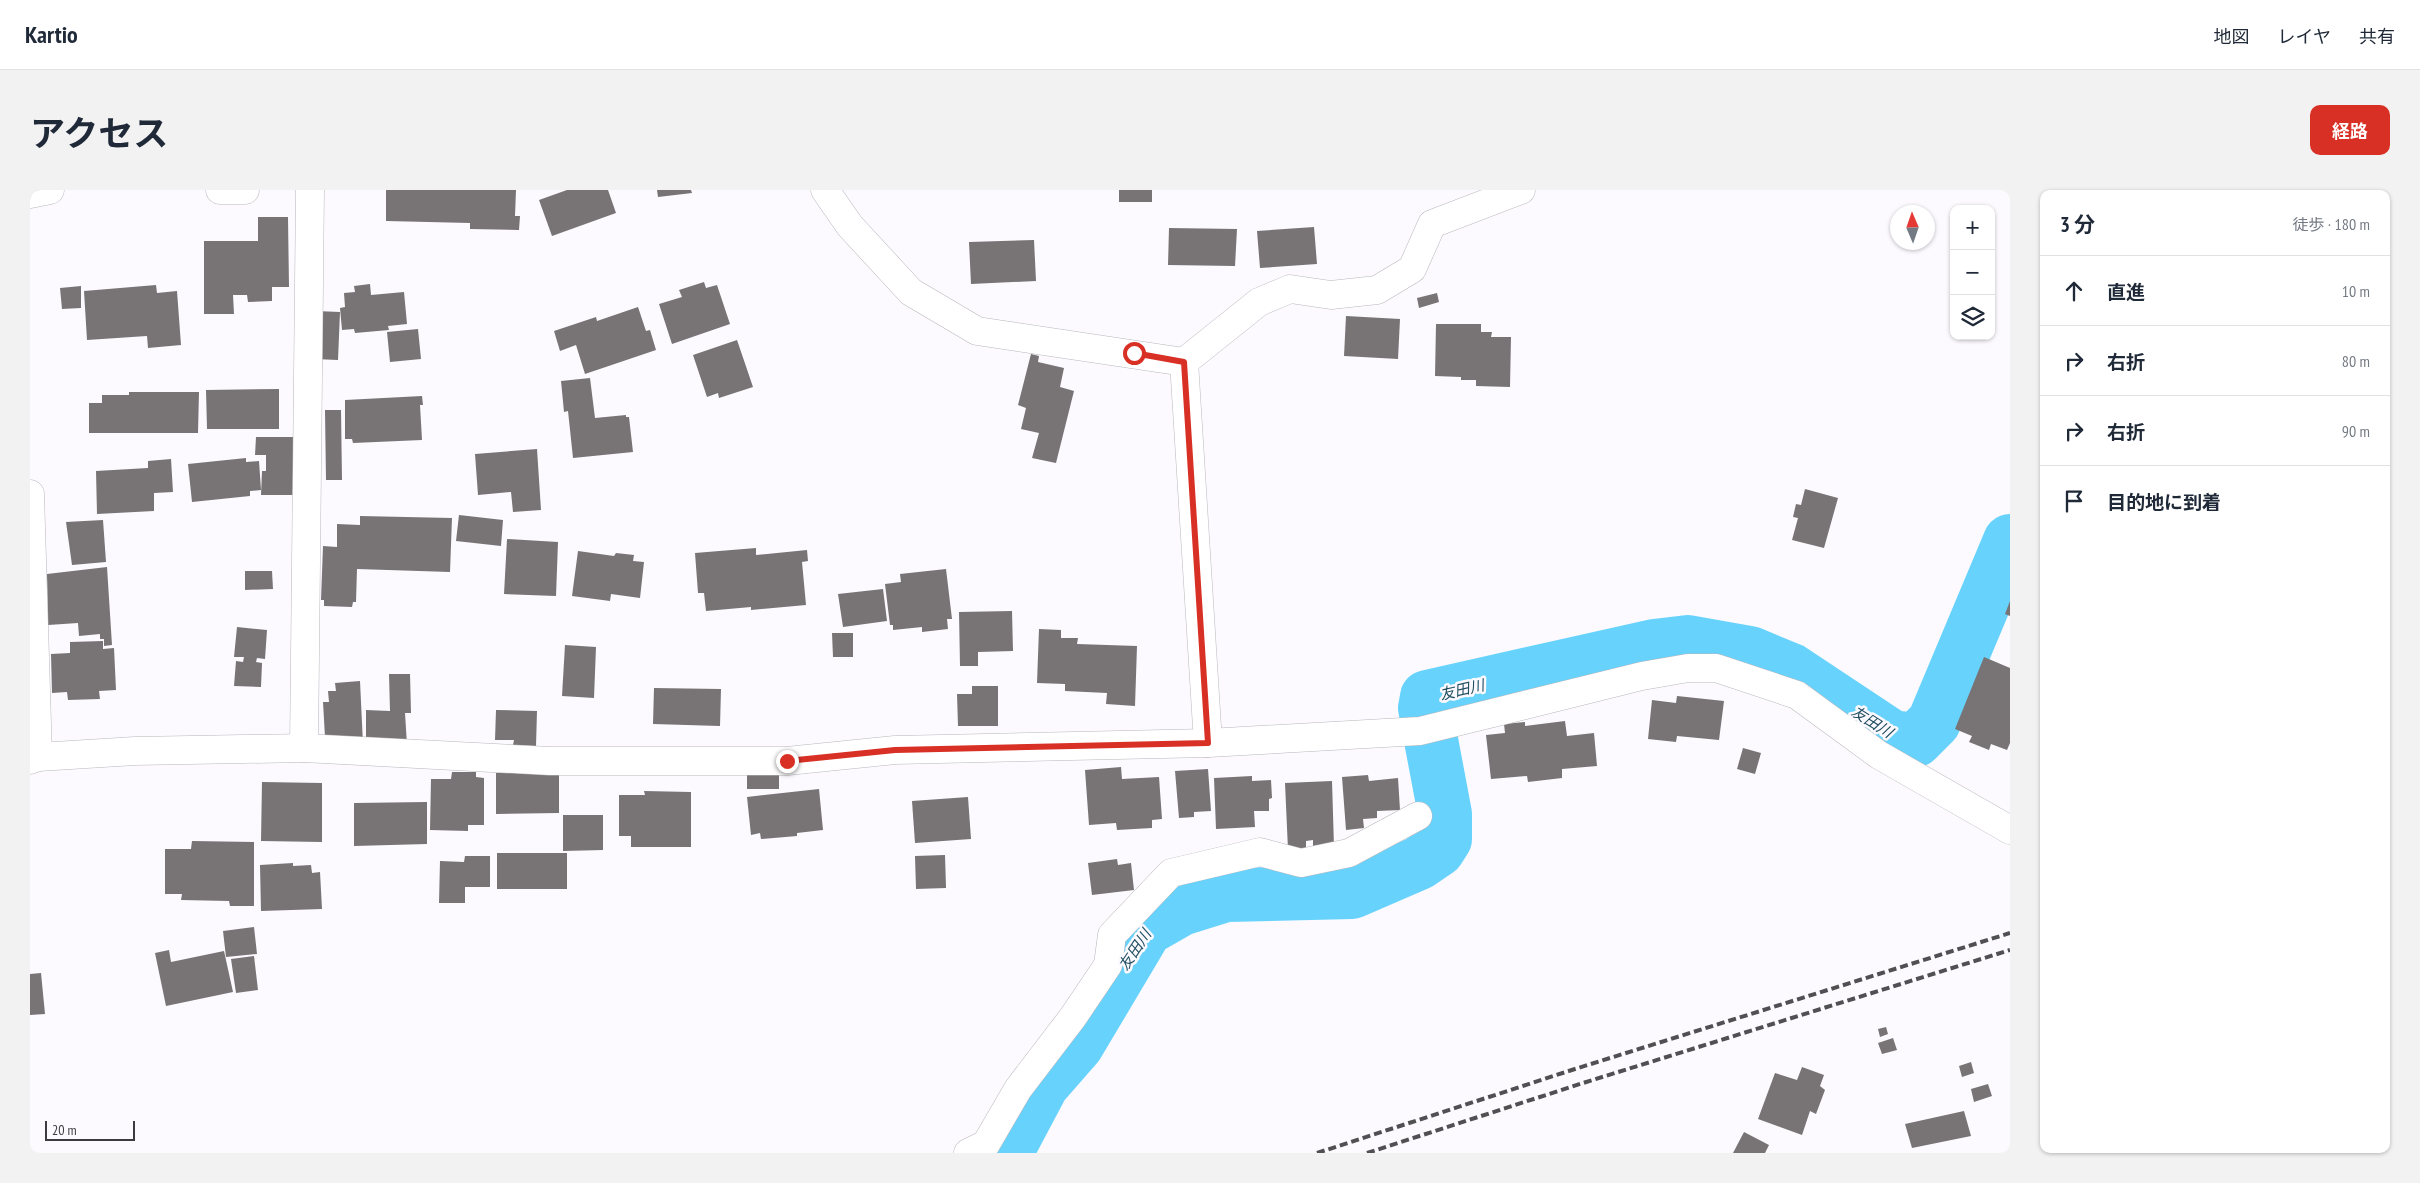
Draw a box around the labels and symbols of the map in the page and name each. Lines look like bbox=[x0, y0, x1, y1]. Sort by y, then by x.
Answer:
north arrow bbox=[1890, 205, 1935, 250]
route start bbox=[1123, 342, 1146, 365]
water label: 友田川 bbox=[1438, 675, 1488, 704]
water label: 友田川 bbox=[1848, 702, 1898, 743]
route end bbox=[776, 750, 799, 773]
water label: 友田川 bbox=[1114, 924, 1156, 974]
scale bar bbox=[45, 1118, 135, 1141]

